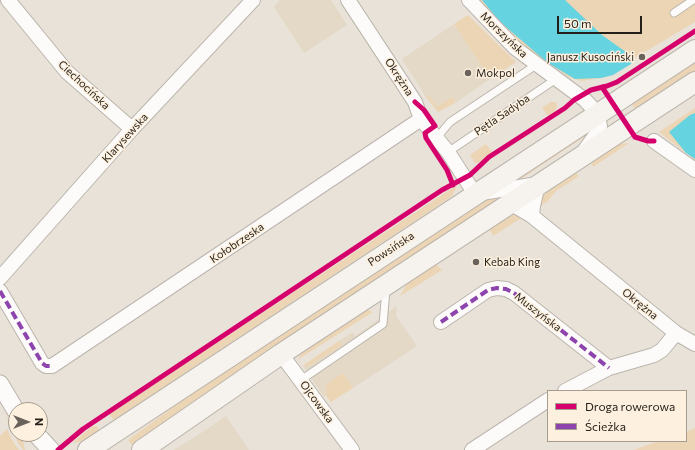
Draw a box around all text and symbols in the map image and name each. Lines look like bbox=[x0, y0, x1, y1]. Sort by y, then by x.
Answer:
scale bar bbox=[559, 8, 644, 34]
street label: Morszyńska bbox=[478, 9, 530, 61]
text: 50 m bbox=[564, 16, 592, 30]
place label: Janusz Kusociński bbox=[547, 50, 634, 64]
marker: Janusz Kusociński bbox=[637, 52, 647, 62]
street label: Okrężna bbox=[382, 56, 416, 98]
street label: Ciechocińska bbox=[55, 58, 113, 112]
place label: Mokpol bbox=[476, 66, 515, 80]
marker: Mokpol bbox=[463, 68, 473, 78]
street label: Pętla Sadyba bbox=[472, 92, 532, 138]
street label: Klarysewska bbox=[99, 111, 151, 165]
street label: Kołobrzeska bbox=[207, 220, 267, 266]
street label: Powsińska bbox=[365, 229, 417, 269]
place label: Kebab King bbox=[484, 255, 540, 269]
marker: Kebab King bbox=[471, 257, 481, 267]
street label: Okrężna bbox=[619, 286, 661, 322]
street label: Muszyńska bbox=[512, 290, 564, 334]
street label: Ojcowska bbox=[297, 378, 337, 426]
legend bbox=[547, 390, 687, 442]
text: Droga rowerowa bbox=[585, 399, 675, 413]
north arrow bbox=[8, 402, 48, 442]
text: N bbox=[33, 418, 46, 426]
text: Ścieżka bbox=[585, 419, 626, 433]

